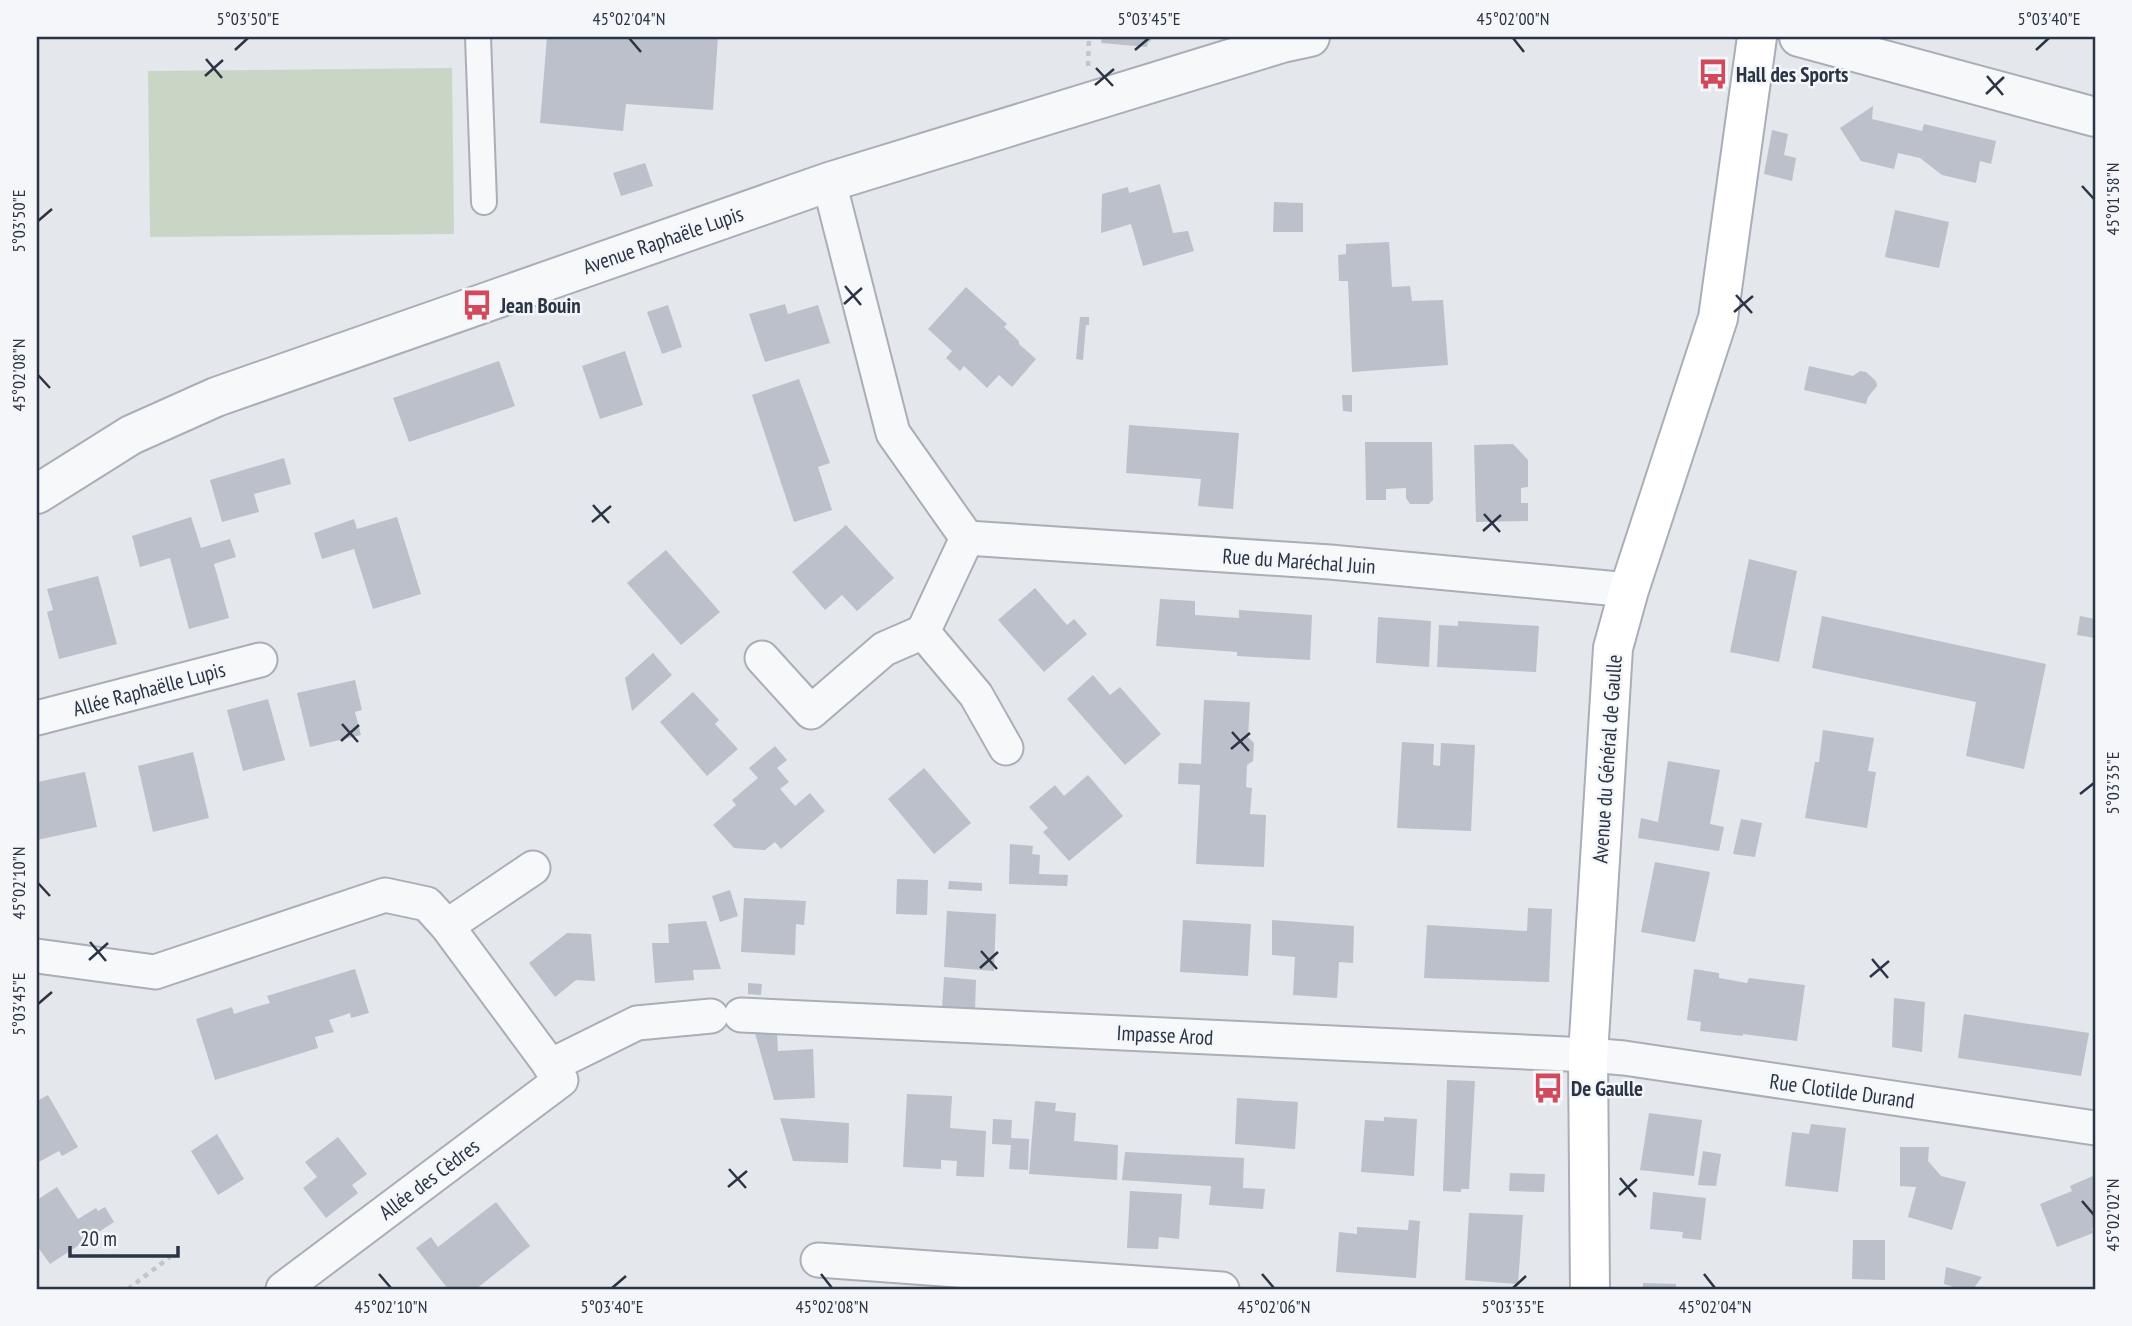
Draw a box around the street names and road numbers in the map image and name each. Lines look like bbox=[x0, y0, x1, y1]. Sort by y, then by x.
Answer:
street label: Avenue Raphaële Lupis bbox=[579, 200, 747, 280]
street label: Rue du Maréchal Juin bbox=[1222, 542, 1376, 580]
street label: Avenue du Général de Gaulle bbox=[1586, 654, 1628, 864]
street label: Allée Raphaëlle Lupis bbox=[70, 656, 228, 722]
street label: Impasse Arod bbox=[1116, 1019, 1214, 1051]
street label: Rue Clotilde Durand bbox=[1768, 1067, 1916, 1115]
street label: Allée des Cèdres bbox=[373, 1132, 485, 1226]

